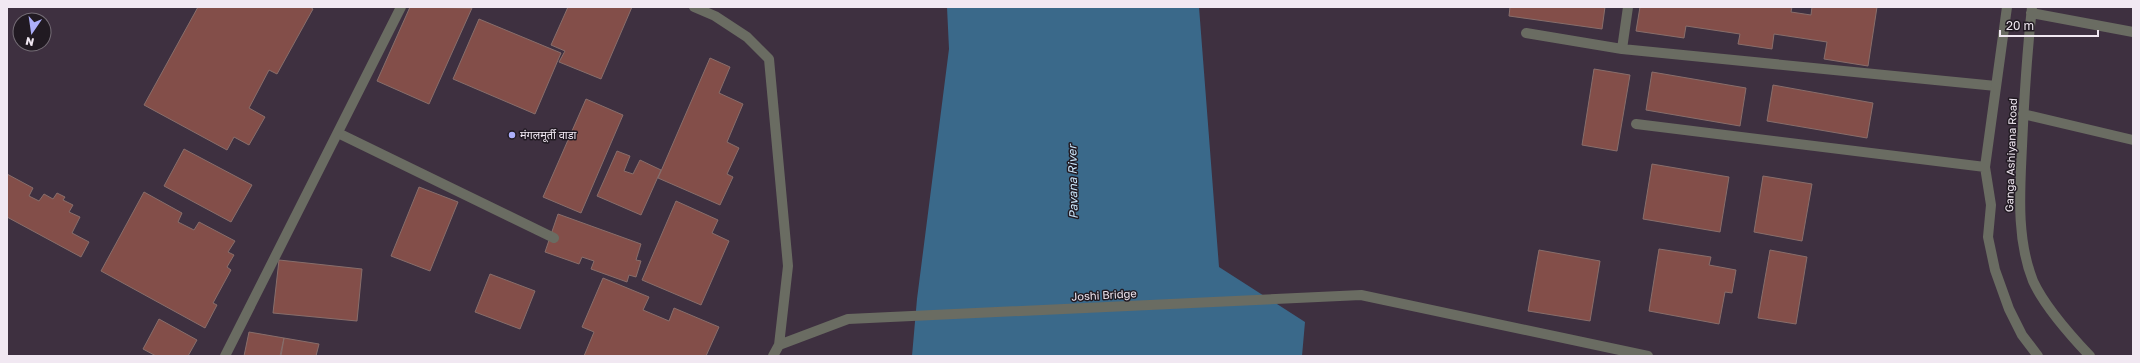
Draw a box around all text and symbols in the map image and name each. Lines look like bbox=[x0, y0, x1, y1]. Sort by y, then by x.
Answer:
north arrow bbox=[12, 12, 52, 52]
scale bar bbox=[2000, 12, 2098, 38]
text: 20 m bbox=[2006, 18, 2034, 33]
text: N bbox=[24, 35, 35, 50]
street label: Ganga Ashiyana Road bbox=[2002, 98, 2019, 212]
place label: मंगलमूर्ती वाडा bbox=[520, 128, 577, 143]
marker: मंगलमूर्ती वाडा bbox=[507, 130, 517, 140]
water label: Pavana River bbox=[1064, 143, 1081, 219]
street label: Joshi Bridge bbox=[1071, 286, 1137, 303]

